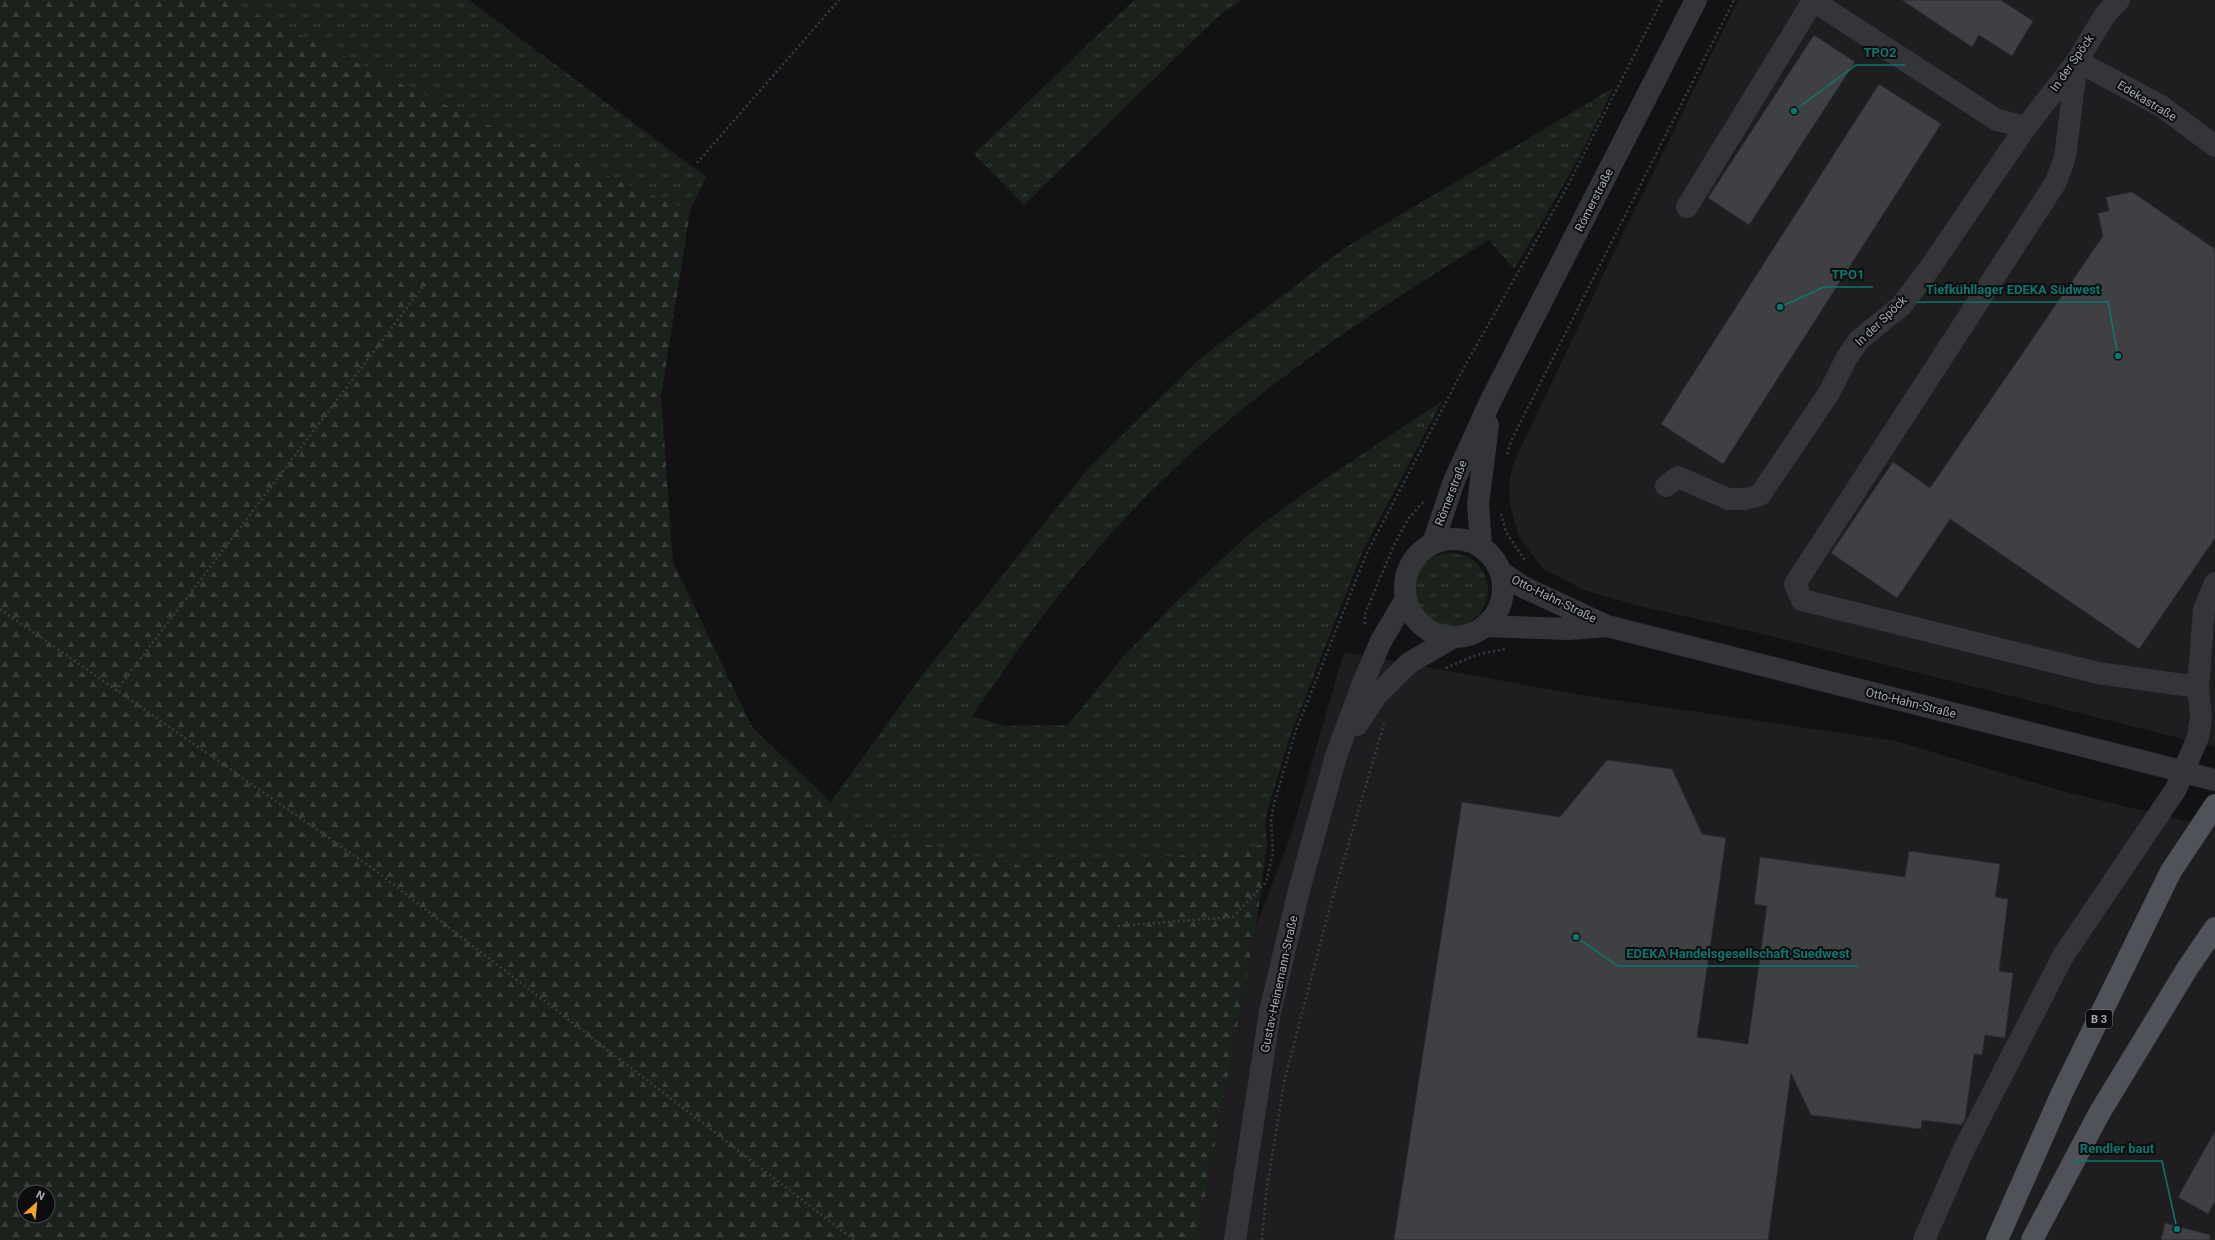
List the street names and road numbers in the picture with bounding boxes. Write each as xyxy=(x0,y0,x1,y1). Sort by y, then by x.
street label: In der Spöck xyxy=(2047,31,2097,94)
street label: Edekastraße xyxy=(2115,78,2179,124)
street label: Römerstraße xyxy=(1572,166,1616,234)
street label: In der Spöck xyxy=(1852,292,1910,349)
street label: Römerstraße xyxy=(1432,458,1470,528)
street label: Otto-Hahn-Straße xyxy=(1509,572,1599,626)
street label: Otto-Hahn-Straße xyxy=(1864,685,1958,721)
street label: Gustav-Heinemann-Straße xyxy=(1258,914,1300,1054)
road number: B 3 xyxy=(2086,1010,2112,1028)

